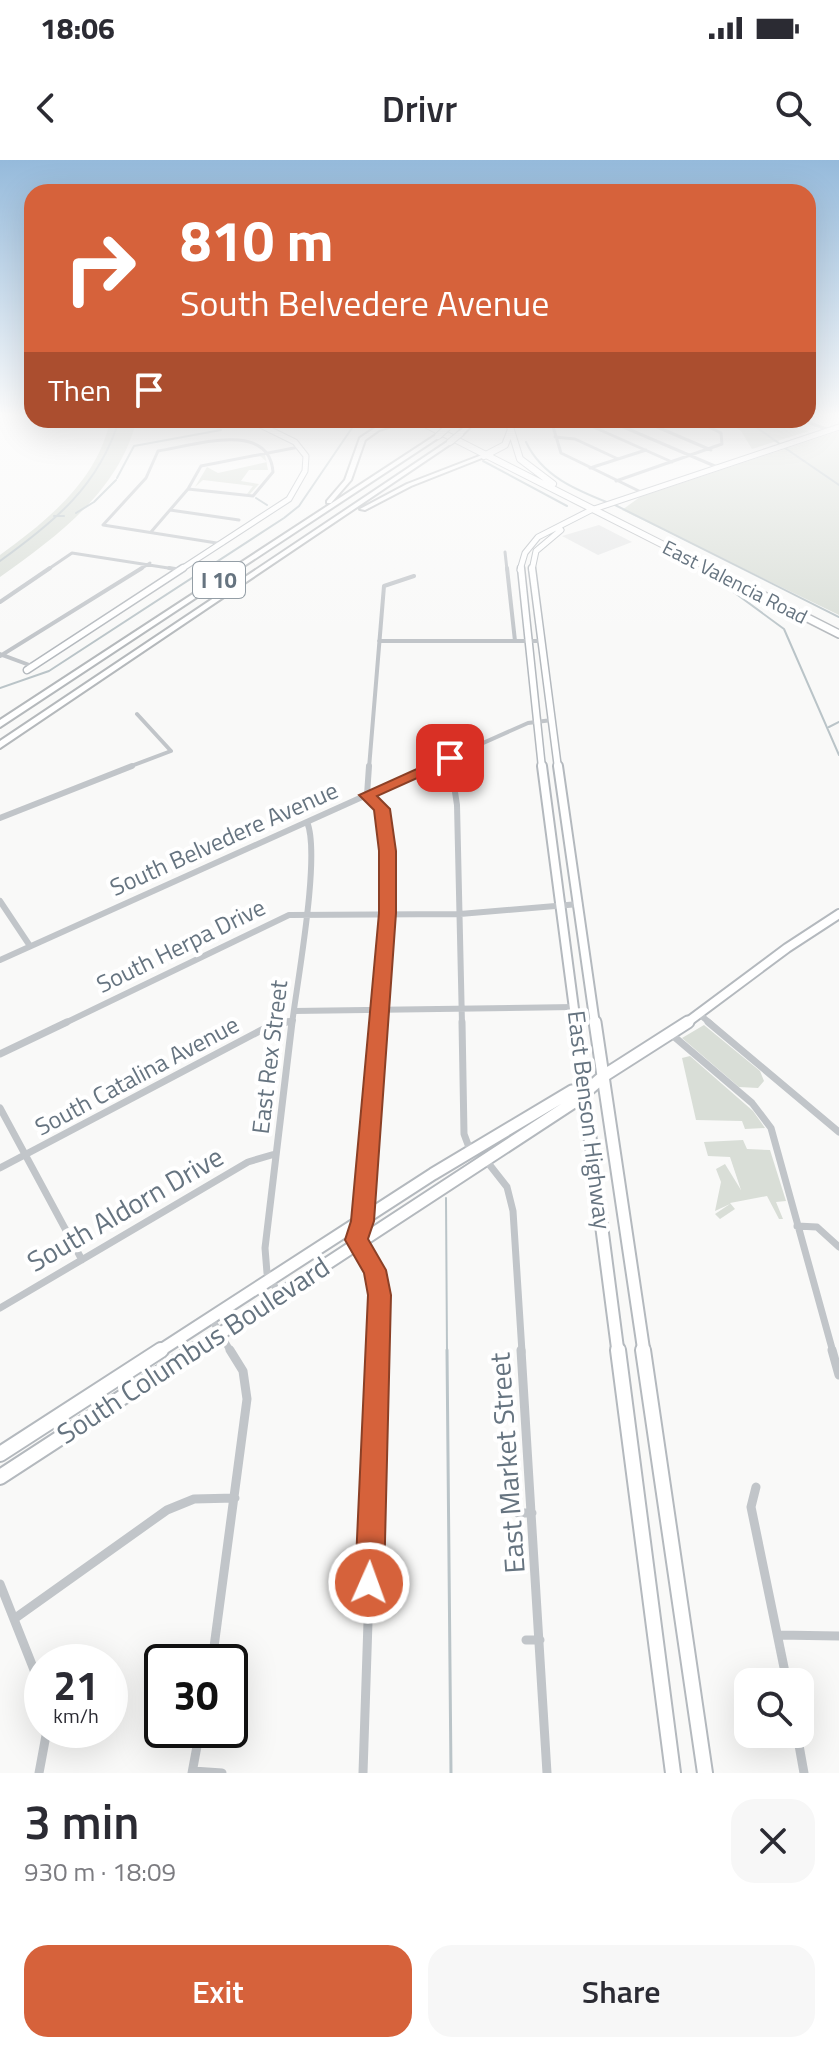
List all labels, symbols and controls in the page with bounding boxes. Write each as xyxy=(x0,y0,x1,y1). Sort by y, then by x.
text: 18:06 xyxy=(40,5,115,51)
text: Drivr xyxy=(382,81,457,136)
icon: back xyxy=(24,86,68,130)
icon: search xyxy=(771,86,815,130)
text: 810 m xyxy=(180,198,333,283)
icon: right xyxy=(48,216,152,320)
text: South Belvedere Avenue xyxy=(180,275,549,330)
text: Then xyxy=(48,367,111,413)
icon: arrive xyxy=(127,368,171,412)
street label: East Valencia Road xyxy=(657,532,813,632)
road number: I 10 xyxy=(193,562,245,598)
pin xyxy=(416,724,484,792)
icon: arrive xyxy=(428,736,472,780)
street label: South Belvedere Avenue xyxy=(104,772,343,905)
street label: South Herpa Drive xyxy=(90,889,271,1002)
street label: East Rex Street xyxy=(242,977,296,1136)
street label: South Catalina Avenue xyxy=(28,1006,245,1144)
street label: East Benson Highway xyxy=(559,1008,621,1232)
street label: South Aldorn Drive xyxy=(18,1135,231,1282)
street label: South Columbus Boulevard xyxy=(48,1245,338,1454)
street label: East Market Street xyxy=(477,1351,536,1575)
position arrow xyxy=(327,1541,411,1625)
speed limit sign: 30 xyxy=(144,1644,248,1748)
text: 21 xyxy=(54,1655,98,1716)
map controls xyxy=(734,1668,814,1748)
button: search xyxy=(734,1668,814,1748)
text: km/h xyxy=(53,1700,99,1731)
text: 3 min xyxy=(24,1785,139,1858)
button: close xyxy=(731,1799,815,1883)
text: 930 m · 18:09 xyxy=(24,1852,176,1891)
button: Exit xyxy=(24,1945,412,2037)
button: Share xyxy=(428,1945,815,2037)

